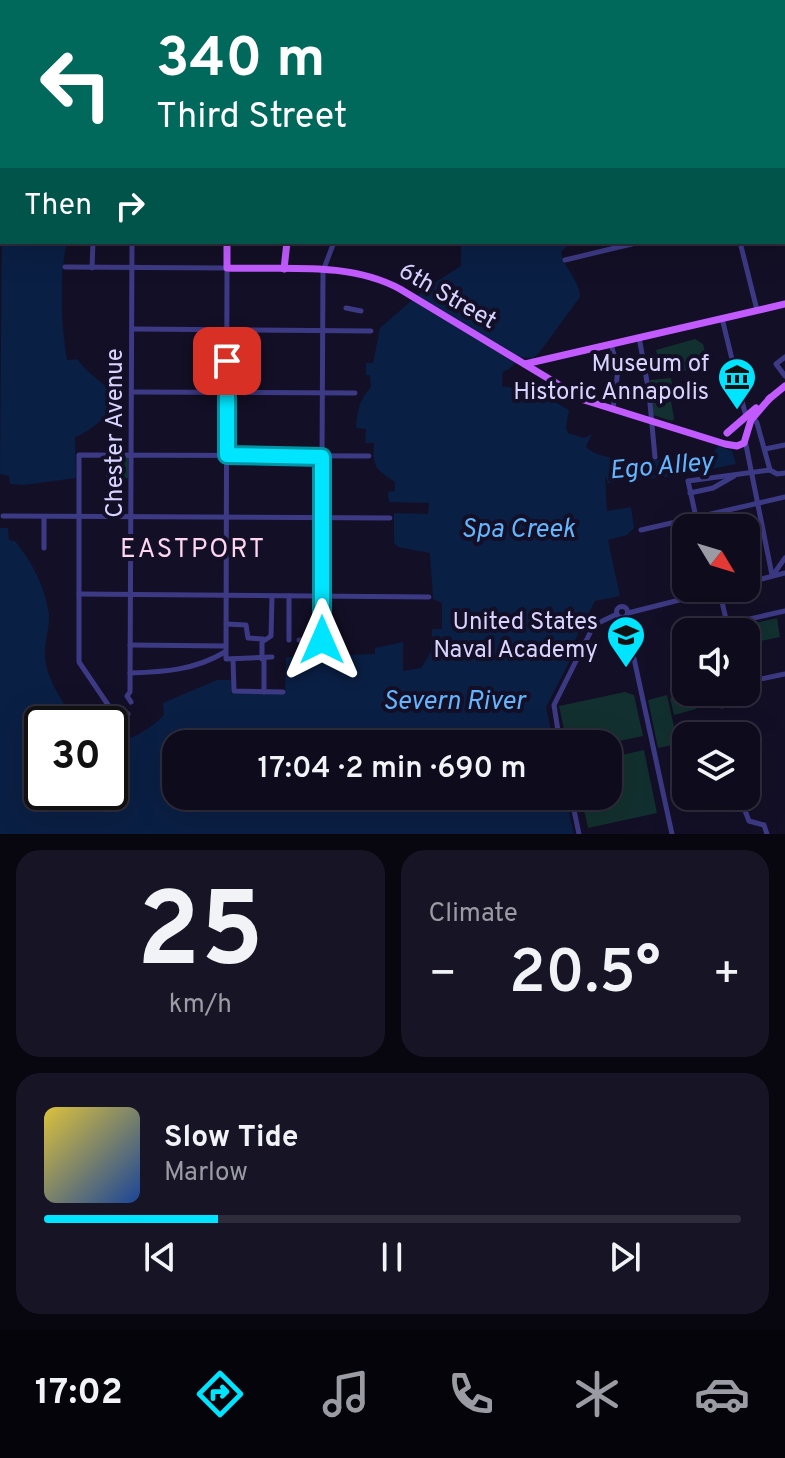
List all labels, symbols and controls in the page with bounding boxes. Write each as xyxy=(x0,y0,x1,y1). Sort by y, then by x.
text: 340 m xyxy=(156,26,325,96)
icon: left xyxy=(24,32,128,136)
text: Third Street xyxy=(156,95,347,141)
icon: right xyxy=(108,184,152,228)
text: Then xyxy=(24,188,92,225)
street label: 6th Street xyxy=(393,257,501,337)
pin xyxy=(193,327,261,395)
icon: arrive xyxy=(205,339,249,383)
street label: Chester Avenue xyxy=(101,348,131,518)
place label: Museum of Historic Annapolis xyxy=(513,350,709,408)
museum icon: Museum of Historic Annapolis xyxy=(716,356,758,411)
water label: Ego Alley xyxy=(608,446,716,488)
water label: Spa Creek xyxy=(461,514,576,547)
north arrow xyxy=(672,514,760,602)
map controls xyxy=(672,514,760,810)
district label: EASTPORT xyxy=(120,534,266,567)
position arrow xyxy=(280,598,364,682)
place label: United States Naval Academy xyxy=(433,608,598,666)
school or university icon: United States Naval Academy xyxy=(605,614,647,669)
button: sound xyxy=(672,618,760,706)
water label: Severn River xyxy=(383,686,527,719)
speed limit sign: 30 xyxy=(24,706,128,810)
button: layers xyxy=(672,722,760,810)
text: 17:04 · 2 min · 690 m xyxy=(258,751,526,788)
text: 25 xyxy=(137,871,264,1003)
text: Climate xyxy=(429,898,518,931)
text: 20.5° xyxy=(509,938,661,1014)
text: − xyxy=(429,948,457,1004)
text: + xyxy=(713,948,741,1004)
text: km/h xyxy=(169,989,232,1022)
text: Slow Tide xyxy=(164,1120,298,1157)
text: Marlow xyxy=(164,1157,248,1190)
icon: previous xyxy=(138,1235,182,1279)
icon: pause xyxy=(370,1235,414,1279)
icon: next xyxy=(603,1235,647,1279)
icon: directions xyxy=(192,1366,248,1422)
icon: music xyxy=(318,1366,374,1422)
icon: phone xyxy=(443,1366,499,1422)
icon: climate xyxy=(569,1366,625,1422)
icon: car xyxy=(694,1366,750,1422)
text: 17:02 xyxy=(35,1371,123,1417)

